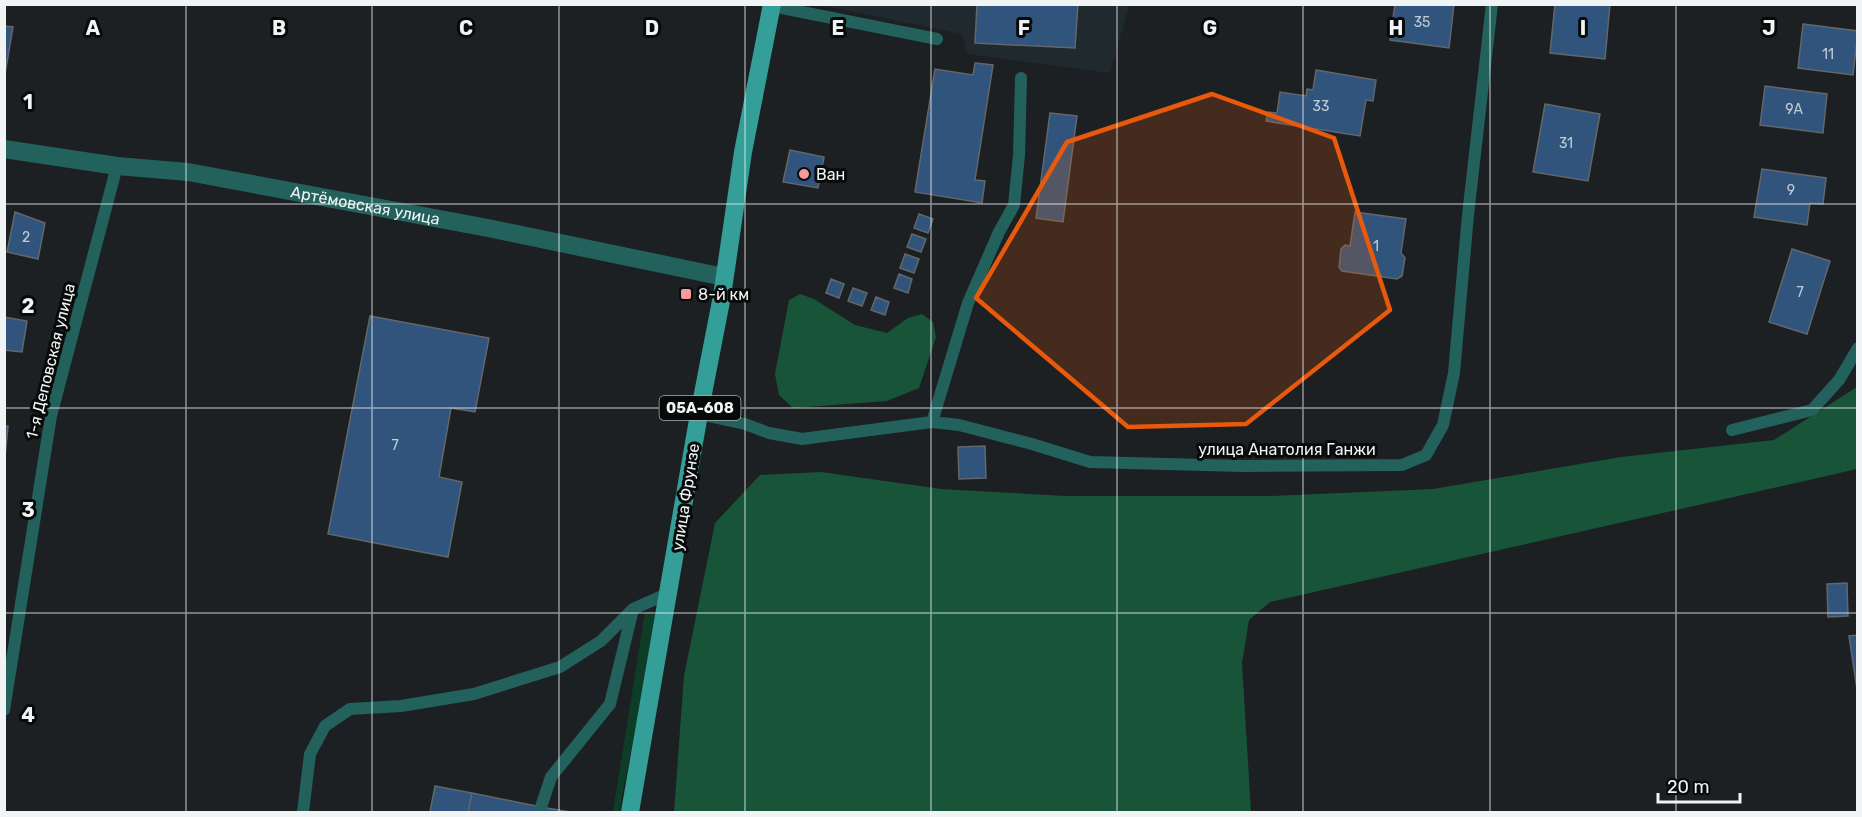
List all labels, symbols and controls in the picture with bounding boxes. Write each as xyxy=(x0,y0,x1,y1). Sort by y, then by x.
house number: 35 xyxy=(1414,14,1430,31)
text: A xyxy=(86,16,101,40)
text: B xyxy=(272,16,286,40)
text: C xyxy=(459,16,473,40)
text: D xyxy=(645,16,659,40)
text: E xyxy=(832,16,844,40)
text: F xyxy=(1018,16,1030,40)
text: G xyxy=(1203,16,1217,40)
text: H xyxy=(1389,16,1403,40)
text: I xyxy=(1580,16,1586,40)
text: J xyxy=(1762,16,1776,40)
house number: 11 xyxy=(1822,46,1834,63)
text: 1 xyxy=(23,90,33,114)
house number: 33 xyxy=(1313,98,1329,115)
house number: 9А xyxy=(1785,101,1803,118)
house number: 31 xyxy=(1559,135,1573,152)
place label: Ван xyxy=(816,165,845,184)
marker: Ван xyxy=(797,167,811,181)
street label: Артёмовская улица xyxy=(289,182,442,229)
house number: 9 xyxy=(1787,182,1795,199)
house number: 2 xyxy=(22,229,30,246)
house number: 1 xyxy=(1373,238,1379,255)
street label: 1-я Деповская улица xyxy=(22,281,79,441)
house number: 7 xyxy=(1796,284,1804,301)
place label: 8-й км xyxy=(698,285,749,304)
marker: 8-й км xyxy=(679,287,693,301)
text: 2 xyxy=(22,294,35,318)
road number: 05А-608 xyxy=(660,396,740,420)
house number: 7 xyxy=(391,437,399,454)
street label: улица Анатолия Ганжи xyxy=(1198,440,1376,459)
street label: улица Фрунзе xyxy=(668,442,703,552)
text: 3 xyxy=(21,498,35,522)
text: 4 xyxy=(21,703,35,727)
scale bar xyxy=(1658,766,1740,804)
text: 20 m xyxy=(1667,776,1709,798)

